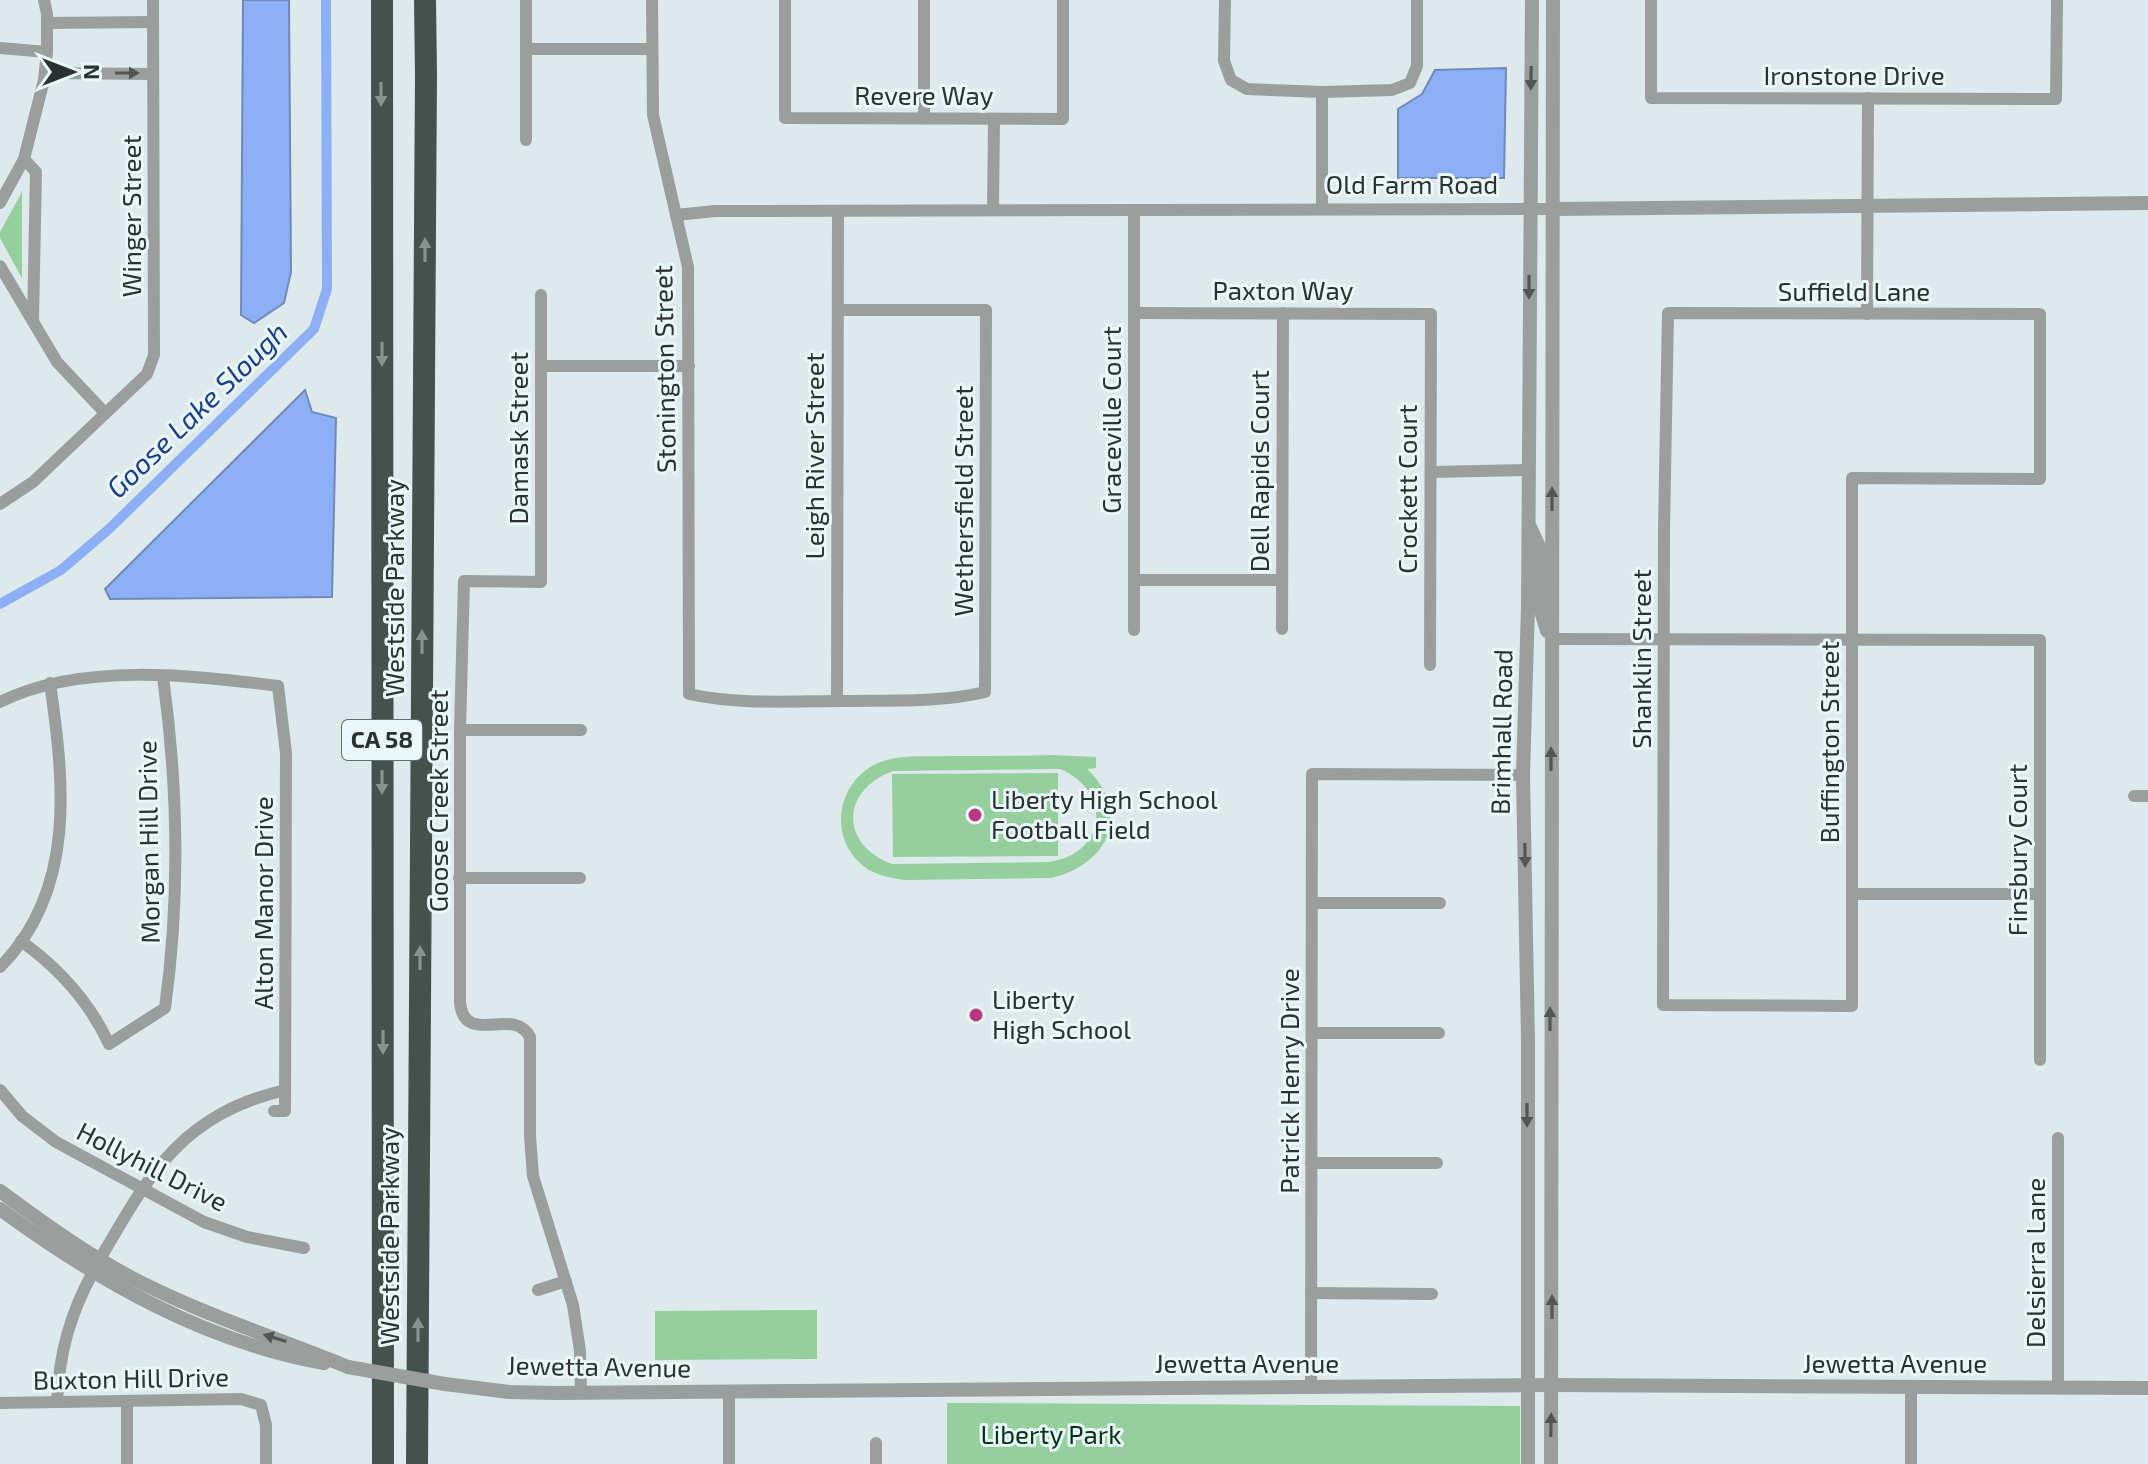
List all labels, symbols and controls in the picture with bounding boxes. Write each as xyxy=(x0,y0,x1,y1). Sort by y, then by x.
north arrow xyxy=(32,32,112,112)
street label: Ironstone Drive xyxy=(1763,59,1945,90)
text: N xyxy=(80,64,106,80)
one-way arrow xyxy=(1525,66,1537,91)
one-way arrow xyxy=(115,67,140,79)
street label: Revere Way xyxy=(854,79,994,110)
one-way arrow xyxy=(375,82,387,107)
street label: Winger Street xyxy=(115,135,146,297)
street label: Old Farm Road xyxy=(1326,168,1498,199)
one-way arrow xyxy=(419,237,431,262)
street label: Stonington Street xyxy=(646,265,681,473)
street label: Paxton Way xyxy=(1213,274,1354,305)
one-way arrow xyxy=(1523,275,1535,300)
street label: Suffield Lane xyxy=(1778,275,1930,306)
water label: Goose Lake Slough xyxy=(99,314,294,504)
street label: Graceville Court xyxy=(1095,326,1126,514)
one-way arrow xyxy=(376,342,388,367)
street label: Damask Street xyxy=(502,351,533,524)
street label: Leigh River Street xyxy=(798,352,829,560)
street label: Dell Rapids Court xyxy=(1243,370,1274,572)
street label: Wethersfield Street xyxy=(947,385,978,617)
street label: Crockett Court xyxy=(1391,404,1422,574)
street label: Westside Parkway xyxy=(378,479,409,697)
one-way arrow xyxy=(1546,486,1558,511)
street label: Shanklin Street xyxy=(1625,569,1656,749)
one-way arrow xyxy=(416,629,429,654)
street label: Buffington Street xyxy=(1813,641,1844,843)
street label: Brimhall Road xyxy=(1484,649,1517,815)
street label: Goose Creek Street xyxy=(422,690,453,912)
road number: CA 58 xyxy=(342,720,422,760)
street label: Morgan Hill Drive xyxy=(130,740,165,944)
one-way arrow xyxy=(1545,746,1557,771)
street label: Finsbury Court xyxy=(2001,764,2032,936)
one-way arrow xyxy=(376,770,388,795)
place label: Liberty High School Football Field xyxy=(991,783,1218,844)
street label: Alton Manor Drive xyxy=(247,796,278,1010)
marker: Liberty High School Football Field xyxy=(966,806,984,824)
one-way arrow xyxy=(1519,843,1531,868)
one-way arrow xyxy=(414,945,426,970)
street label: Patrick Henry Drive xyxy=(1273,968,1304,1194)
place label: Liberty High School xyxy=(992,983,1131,1044)
marker: Liberty High School xyxy=(967,1006,985,1024)
one-way arrow xyxy=(1544,1006,1556,1031)
one-way arrow xyxy=(377,1030,389,1055)
one-way arrow xyxy=(1521,1103,1534,1128)
street label: Hollyhill Drive xyxy=(72,1114,233,1217)
street label: Westside Parkway xyxy=(373,1127,404,1345)
street label: Delsierra Lane xyxy=(2019,1178,2050,1348)
one-way arrow xyxy=(1546,1294,1558,1319)
one-way arrow xyxy=(412,1317,424,1342)
one-way arrow xyxy=(263,1331,287,1344)
street label: Jewetta Avenue xyxy=(1155,1347,1339,1378)
street label: Jewetta Avenue xyxy=(1803,1347,1987,1378)
street label: Jewetta Avenue xyxy=(507,1348,692,1383)
street label: Buxton Hill Drive xyxy=(33,1360,229,1395)
one-way arrow xyxy=(1545,1412,1558,1437)
park label: Liberty Park xyxy=(980,1418,1122,1449)

